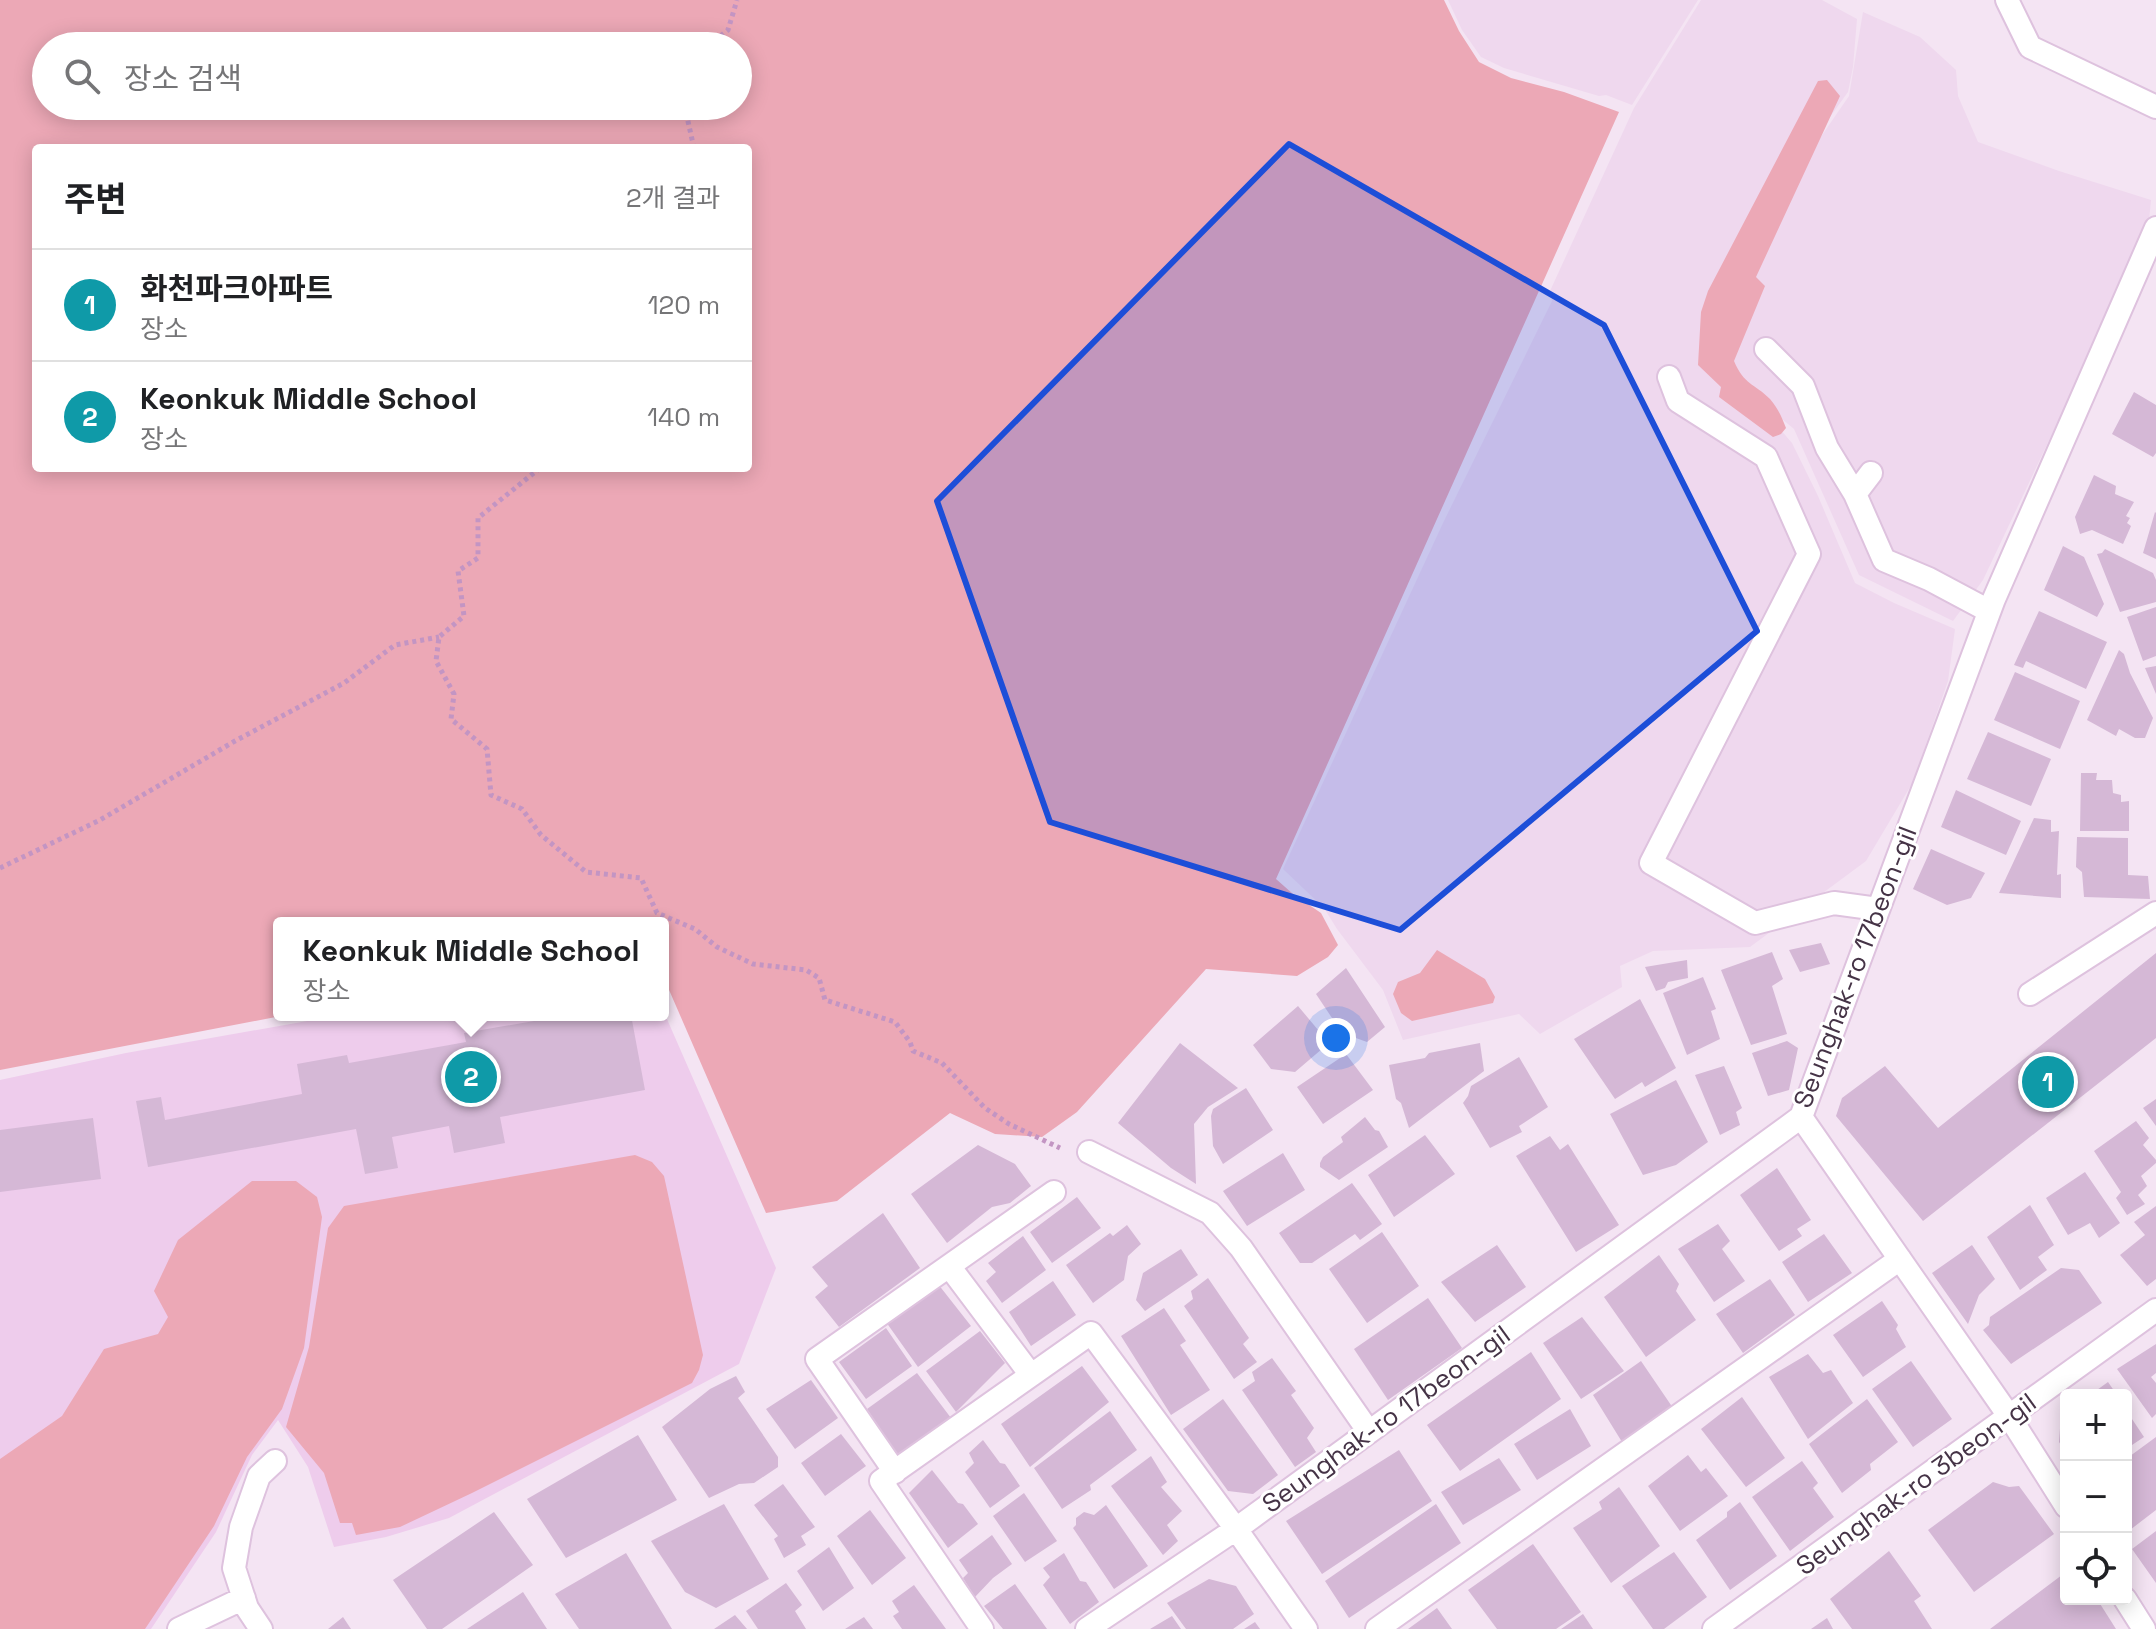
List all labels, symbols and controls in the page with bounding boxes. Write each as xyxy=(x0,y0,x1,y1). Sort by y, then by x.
search box xyxy=(32,32,752,120)
icon: search xyxy=(60,54,104,98)
text: 장소 검색 xyxy=(124,59,242,98)
text: 주변 xyxy=(64,178,127,221)
text: 2개 결과 xyxy=(626,181,720,215)
text: 화천파크아파트 xyxy=(140,269,333,308)
text: 1 xyxy=(84,288,96,322)
text: 120 m xyxy=(648,288,720,322)
text: 장소 xyxy=(140,312,188,346)
text: Keonkuk Middle School xyxy=(140,379,477,418)
text: 2 xyxy=(82,400,98,434)
text: 140 m xyxy=(647,400,720,434)
text: 장소 xyxy=(140,422,188,456)
street label: Seunghak-ro 17beon-gil xyxy=(1786,821,1924,1113)
popup xyxy=(273,917,669,1021)
text: Keonkuk Middle School xyxy=(302,931,640,970)
text: 장소 xyxy=(302,974,350,1008)
your location xyxy=(1316,1018,1356,1058)
pin: 2 xyxy=(445,1047,497,1107)
pin: 1 xyxy=(2022,1052,2074,1112)
street label: Seunghak-ro 17beon-gil xyxy=(1255,1317,1517,1521)
street label: Seunghak-ro 3beon-gil xyxy=(1789,1385,2043,1583)
map controls xyxy=(2060,1389,2132,1605)
button: + xyxy=(2060,1389,2132,1461)
button: − xyxy=(2060,1461,2132,1533)
button: locate xyxy=(2060,1533,2132,1605)

